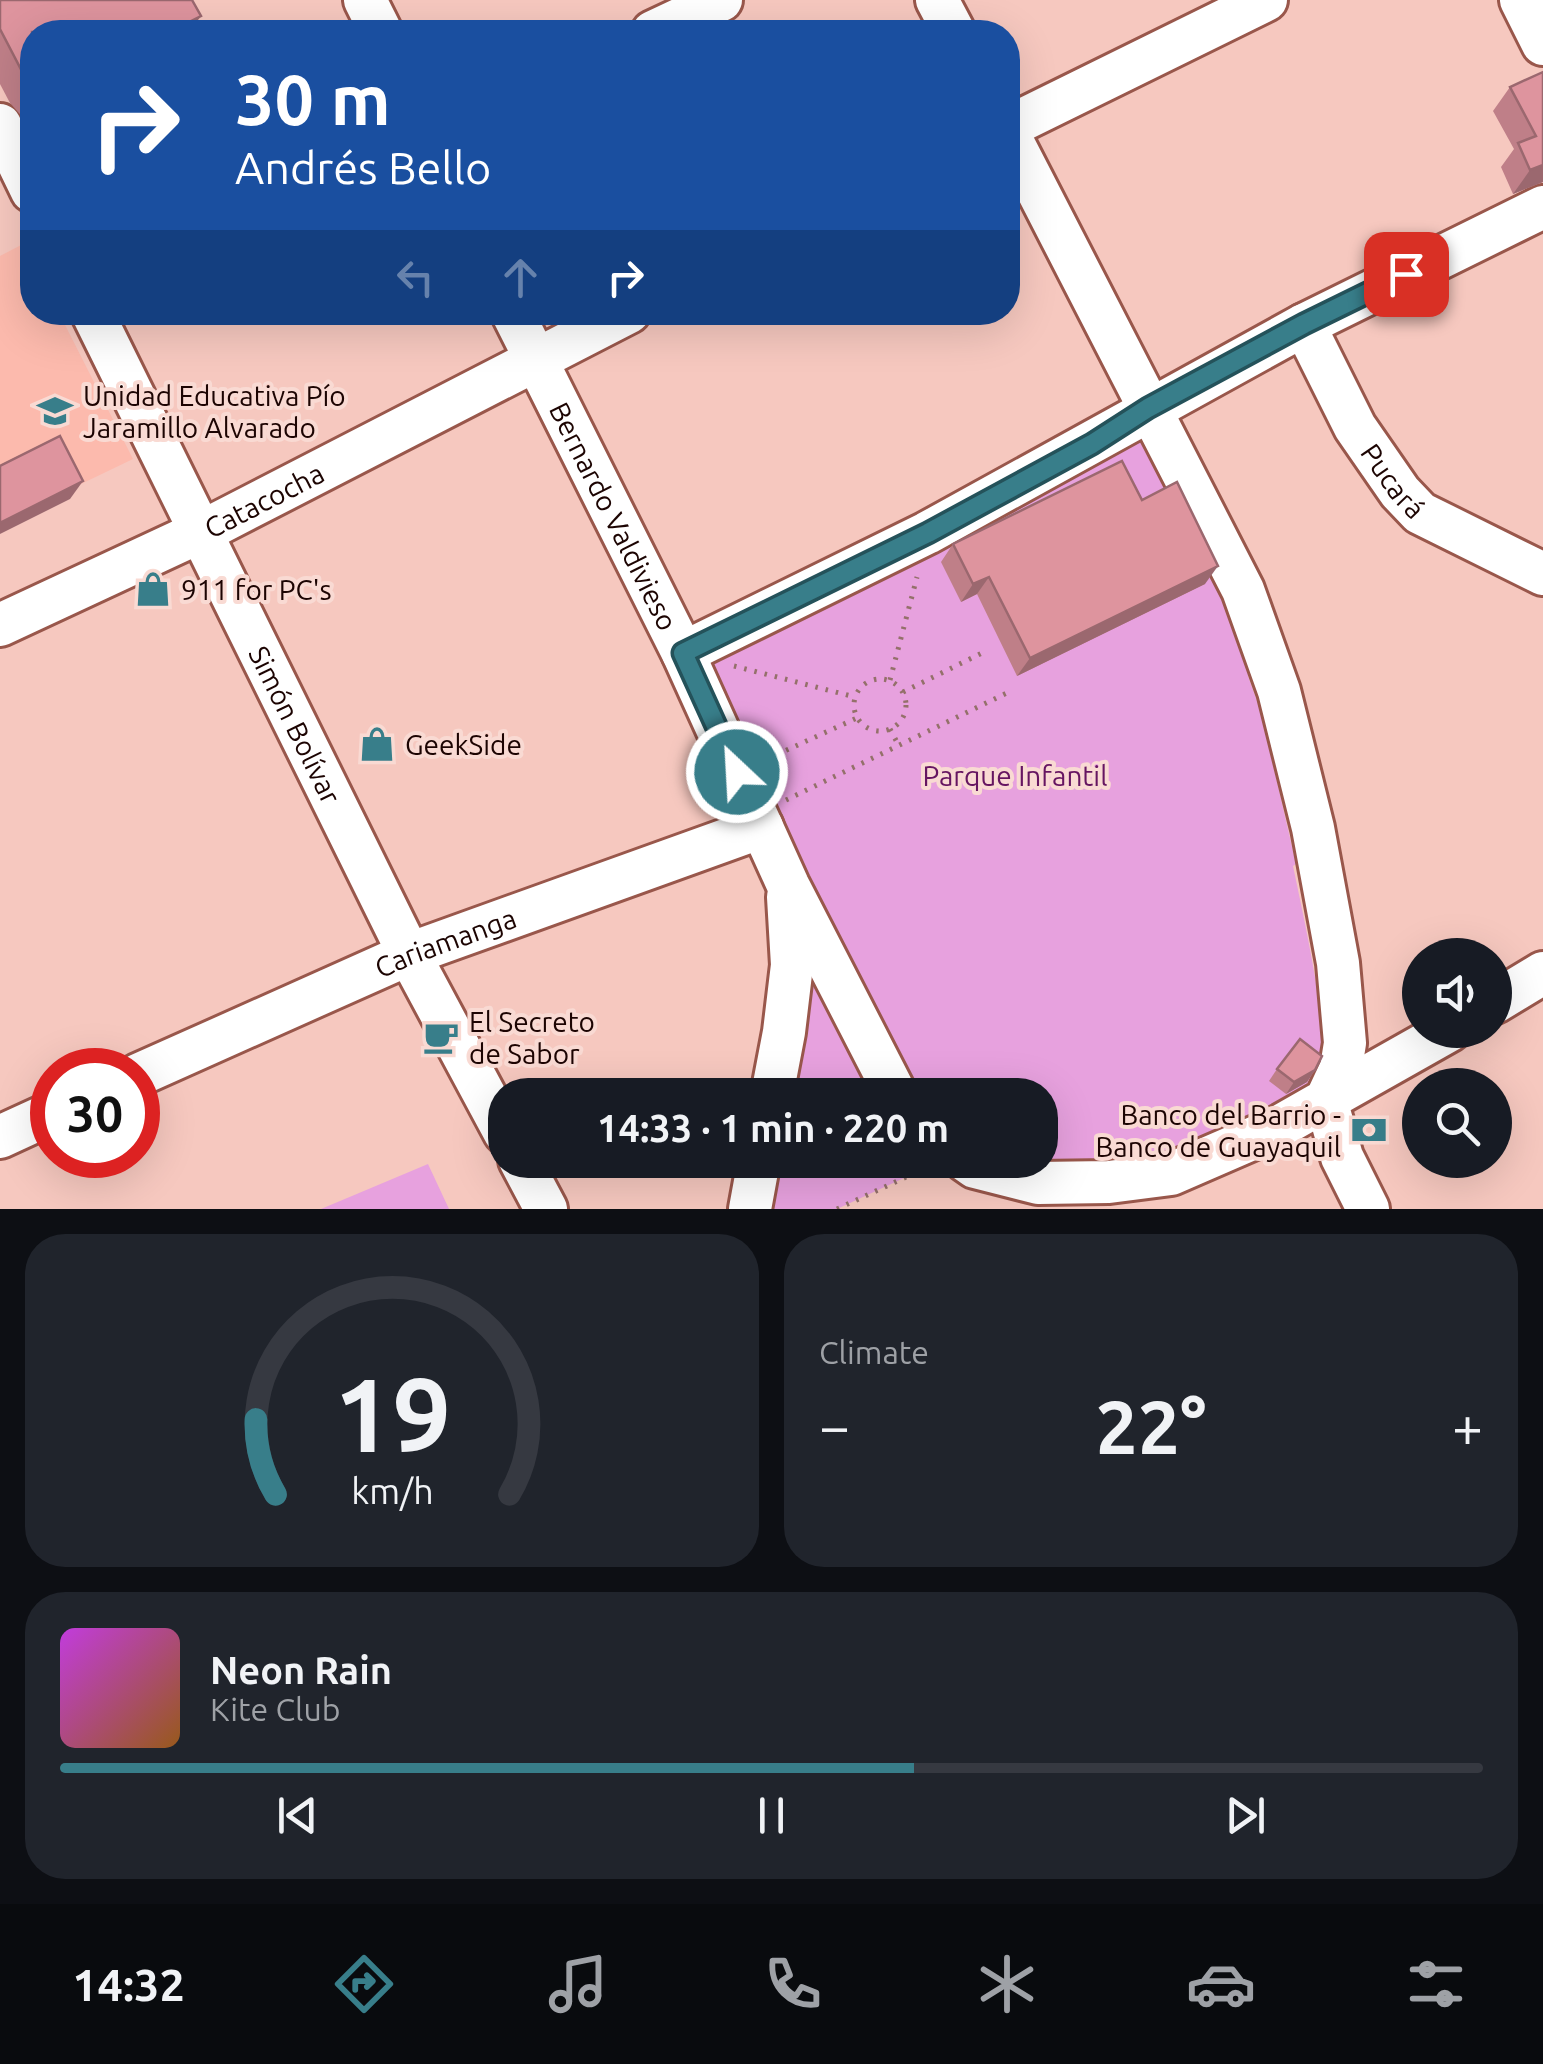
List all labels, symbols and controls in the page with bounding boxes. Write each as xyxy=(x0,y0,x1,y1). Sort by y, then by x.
icon: right xyxy=(70,60,200,190)
text: 30 m xyxy=(235,60,391,138)
text: Andrés Bello xyxy=(235,142,491,193)
pin xyxy=(1364,232,1449,317)
icon: arrive xyxy=(1379,247,1434,302)
icon: left xyxy=(388,250,443,305)
icon: ahead xyxy=(493,250,548,305)
icon: right xyxy=(598,250,653,305)
place label: Unidad Educativa Pío Jaramillo Alvarado xyxy=(83,380,346,443)
school or university icon: Unidad Educativa Pío Jaramillo Alvarado xyxy=(36,392,74,430)
street label: Bernardo Valdivieso xyxy=(544,397,684,635)
street label: Pucará xyxy=(1356,437,1432,524)
street label: Catacocha xyxy=(199,456,329,543)
shop icon: 911 for PC's xyxy=(134,570,172,608)
place label: 911 for PC's xyxy=(181,574,332,605)
street label: Simón Bolívar xyxy=(244,641,348,809)
position arrow xyxy=(685,720,789,824)
shop icon: GeekSide xyxy=(358,725,396,763)
place label: GeekSide xyxy=(405,729,522,760)
park label: Parque Infantil xyxy=(922,760,1108,791)
street label: Cariamanga xyxy=(370,901,520,983)
map controls xyxy=(1402,938,1512,1178)
button: sound xyxy=(1402,938,1512,1048)
place label: El Secreto de Sabor xyxy=(469,1006,595,1069)
cafe icon: El Secreto de Sabor xyxy=(422,1018,460,1056)
speed limit sign: 30 xyxy=(30,1048,160,1178)
button: search xyxy=(1402,1068,1512,1178)
place label: Banco del Barrio - Banco de Guayaquil xyxy=(1096,1099,1341,1162)
text: 14:33 · 1 min · 220 m xyxy=(597,1107,949,1149)
bank icon: Banco del Barrio - Banco de Guayaquil xyxy=(1350,1111,1388,1149)
text: Climate xyxy=(819,1334,929,1370)
text: 19 xyxy=(333,1355,451,1472)
text: 22° xyxy=(1095,1384,1207,1468)
text: − xyxy=(819,1395,850,1456)
text: + xyxy=(1452,1395,1483,1456)
text: km/h xyxy=(351,1471,433,1511)
text: Neon Rain xyxy=(210,1649,392,1691)
text: Kite Club xyxy=(210,1691,340,1727)
icon: previous xyxy=(270,1788,325,1843)
icon: pause xyxy=(744,1788,799,1843)
icon: next xyxy=(1218,1788,1273,1843)
icon: directions xyxy=(329,1949,399,2019)
icon: music xyxy=(543,1949,613,2019)
icon: phone xyxy=(758,1949,828,2019)
icon: climate xyxy=(972,1949,1042,2019)
icon: car xyxy=(1186,1949,1256,2019)
icon: filters xyxy=(1401,1949,1471,2019)
text: 14:32 xyxy=(72,1959,185,2010)

